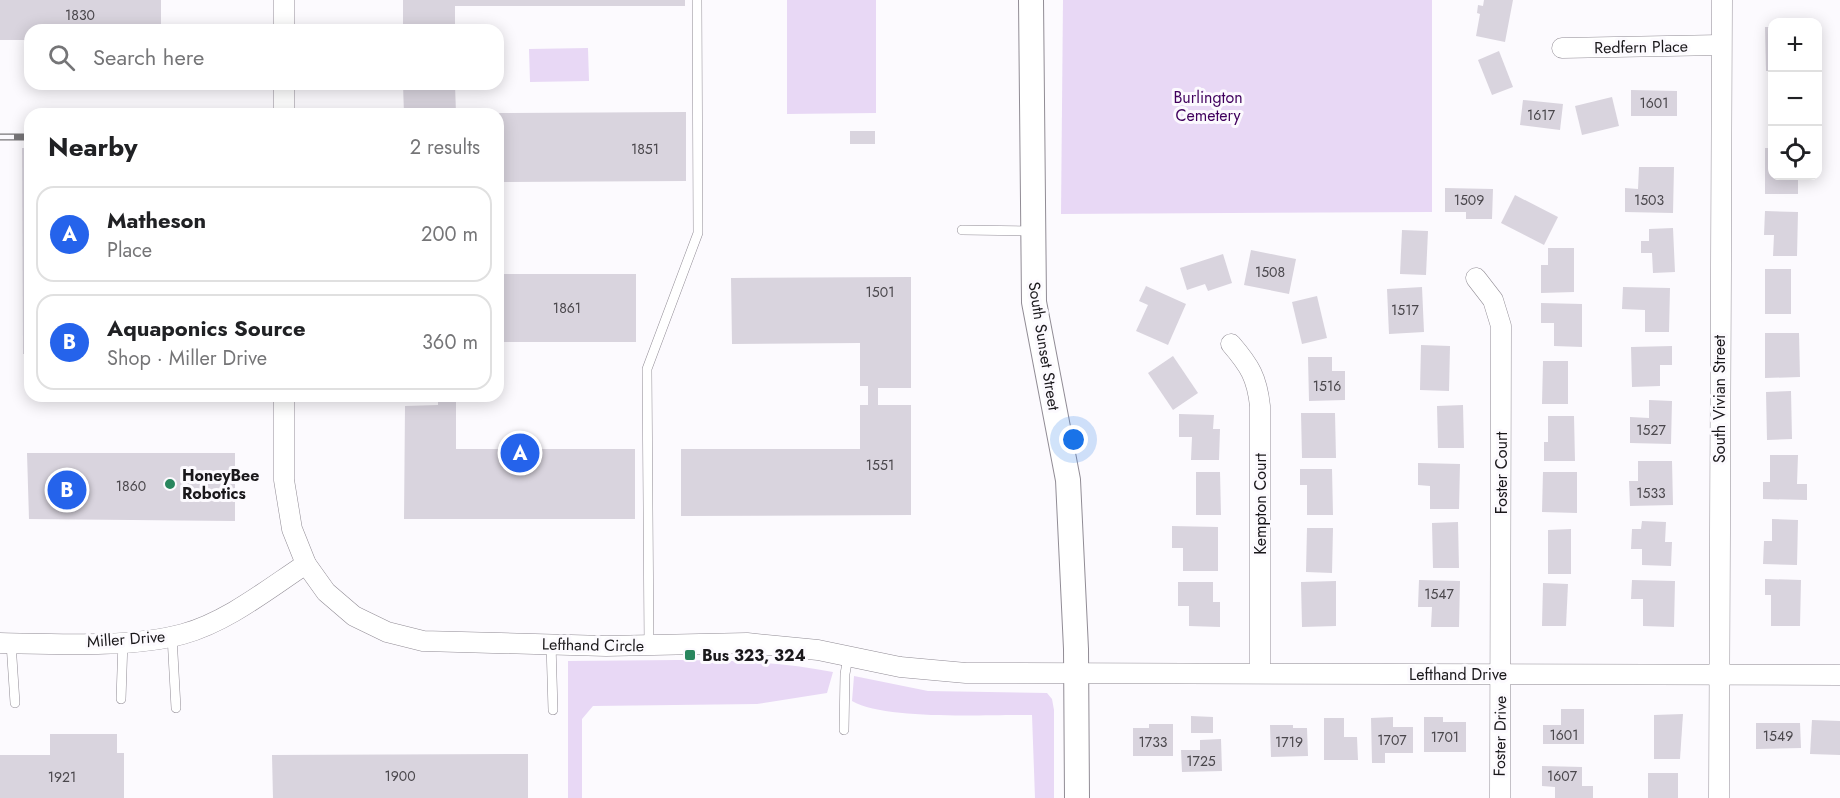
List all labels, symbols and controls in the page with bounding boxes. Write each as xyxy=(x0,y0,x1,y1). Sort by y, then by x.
house number: 1830 xyxy=(65,5,95,25)
map controls xyxy=(1768,18,1822,180)
button: + xyxy=(1768,18,1822,72)
search box xyxy=(24,24,504,90)
street label: Redfern Place xyxy=(1594,35,1688,59)
icon: search xyxy=(45,41,78,74)
text: Search here xyxy=(93,41,204,73)
button: − xyxy=(1768,72,1822,126)
park label: Burlington Cemetery xyxy=(1173,86,1243,127)
house number: 1601 xyxy=(1639,93,1669,113)
house number: 1617 xyxy=(1527,105,1556,125)
button: locate xyxy=(1768,126,1822,180)
text: Nearby xyxy=(48,128,137,166)
text: 2 results xyxy=(410,133,480,162)
house number: 1851 xyxy=(631,139,659,159)
house number: 1509 xyxy=(1454,190,1484,210)
house number: 1503 xyxy=(1634,190,1664,210)
text: Matheson xyxy=(107,204,206,236)
text: A xyxy=(62,220,77,249)
text: 200 m xyxy=(421,220,478,249)
text: Place xyxy=(107,236,152,265)
house number: 1508 xyxy=(1255,262,1285,282)
street label: South Sunset Street xyxy=(1022,280,1066,412)
house number: 1501 xyxy=(866,282,894,302)
house number: 1861 xyxy=(553,298,581,318)
house number: 1517 xyxy=(1391,300,1420,320)
text: Aquaponics Source xyxy=(107,312,306,344)
text: B xyxy=(63,328,76,357)
text: 360 m xyxy=(422,328,478,357)
street label: South Vivian Street xyxy=(1708,335,1731,463)
text: Shop · Miller Drive xyxy=(107,344,267,373)
house number: 1516 xyxy=(1313,376,1341,396)
house number: 1527 xyxy=(1636,420,1666,440)
your location xyxy=(1059,425,1088,454)
pin: A xyxy=(500,430,540,476)
street label: Foster Court xyxy=(1490,432,1513,514)
street label: Kempton Court xyxy=(1249,453,1272,555)
house number: 1551 xyxy=(866,455,894,475)
place label: HoneyBee Robotics xyxy=(182,464,259,505)
pin: B xyxy=(48,468,86,512)
house number: 1860 xyxy=(116,476,146,496)
marker: HoneyBee Robotics xyxy=(163,477,177,491)
house number: 1533 xyxy=(1636,483,1666,503)
house number: 1547 xyxy=(1424,584,1454,604)
street label: Miller Drive xyxy=(86,625,166,653)
street label: Lefthand Circle xyxy=(542,633,644,657)
place label: Bus 323, 324 xyxy=(702,644,806,667)
marker: Bus 323, 324 xyxy=(683,648,697,662)
street label: Lefthand Drive xyxy=(1409,663,1507,686)
street label: Foster Drive xyxy=(1488,695,1512,777)
house number: 1601 xyxy=(1549,725,1579,745)
house number: 1549 xyxy=(1763,726,1793,746)
house number: 1701 xyxy=(1431,727,1459,747)
house number: 1707 xyxy=(1377,730,1407,750)
house number: 1733 xyxy=(1139,732,1168,752)
house number: 1719 xyxy=(1275,732,1303,752)
house number: 1725 xyxy=(1186,751,1216,771)
house number: 1900 xyxy=(384,766,416,786)
house number: 1607 xyxy=(1547,766,1578,786)
house number: 1921 xyxy=(48,767,76,787)

